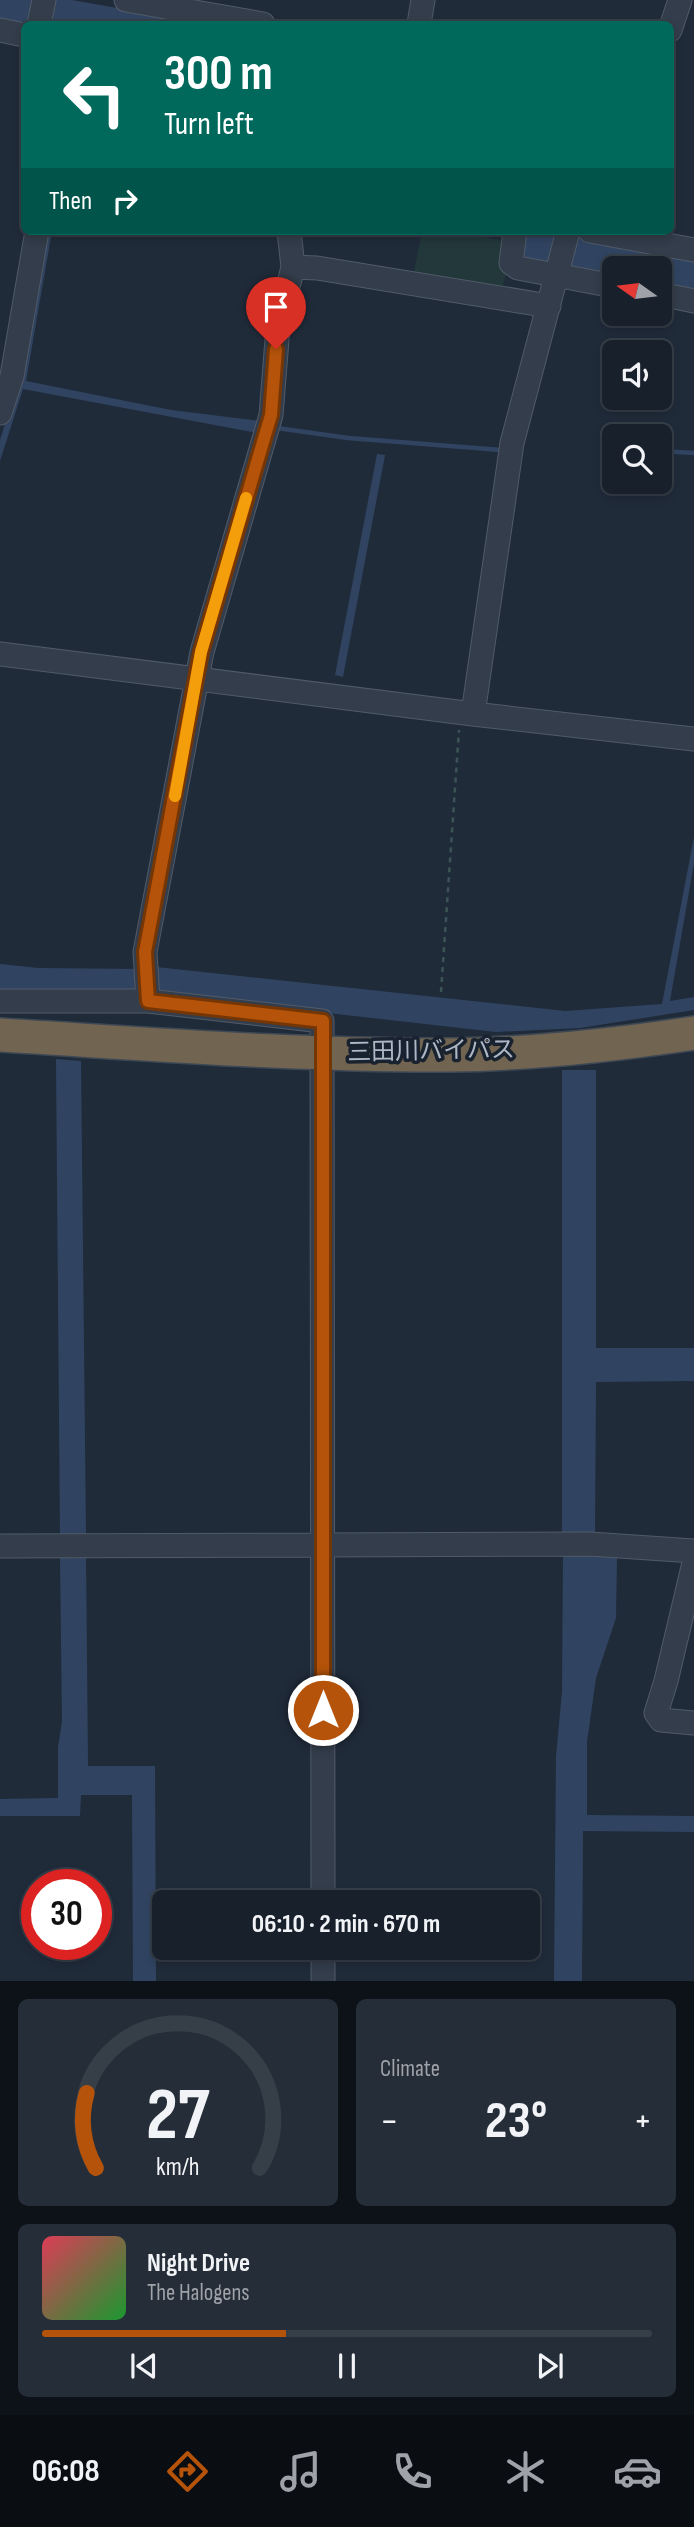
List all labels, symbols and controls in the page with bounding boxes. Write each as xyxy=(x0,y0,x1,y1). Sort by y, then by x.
text: 300 m xyxy=(164,45,273,104)
icon: left xyxy=(49,49,140,140)
text: Turn left xyxy=(164,105,254,144)
icon: right xyxy=(106,182,144,220)
text: Then xyxy=(49,186,92,217)
north arrow xyxy=(602,256,672,326)
map controls xyxy=(602,256,672,494)
pin xyxy=(246,277,306,349)
icon: arrive xyxy=(257,288,295,326)
button: sound xyxy=(602,340,672,410)
button: search xyxy=(602,424,672,494)
street label: 三田川バイパス xyxy=(347,1035,515,1067)
position arrow xyxy=(286,1673,360,1747)
speed limit sign: 30 xyxy=(21,1869,112,1960)
text: 06:10 · 2 min · 670 m xyxy=(252,1909,440,1940)
text: Climate xyxy=(380,2055,440,2083)
text: 27 xyxy=(146,2073,210,2161)
text: 23° xyxy=(485,2090,547,2153)
text: − xyxy=(380,2099,399,2144)
text: + xyxy=(633,2099,652,2144)
text: km/h xyxy=(156,2152,200,2183)
text: Night Drive xyxy=(147,2248,250,2279)
text: The Halogens xyxy=(147,2279,250,2307)
icon: previous xyxy=(125,2347,163,2385)
icon: pause xyxy=(328,2347,366,2385)
icon: next xyxy=(531,2347,569,2385)
icon: directions xyxy=(163,2447,212,2496)
icon: music xyxy=(276,2447,325,2496)
icon: phone xyxy=(388,2447,437,2496)
icon: climate xyxy=(501,2447,550,2496)
icon: car xyxy=(613,2447,662,2496)
text: 06:08 xyxy=(32,2452,100,2491)

